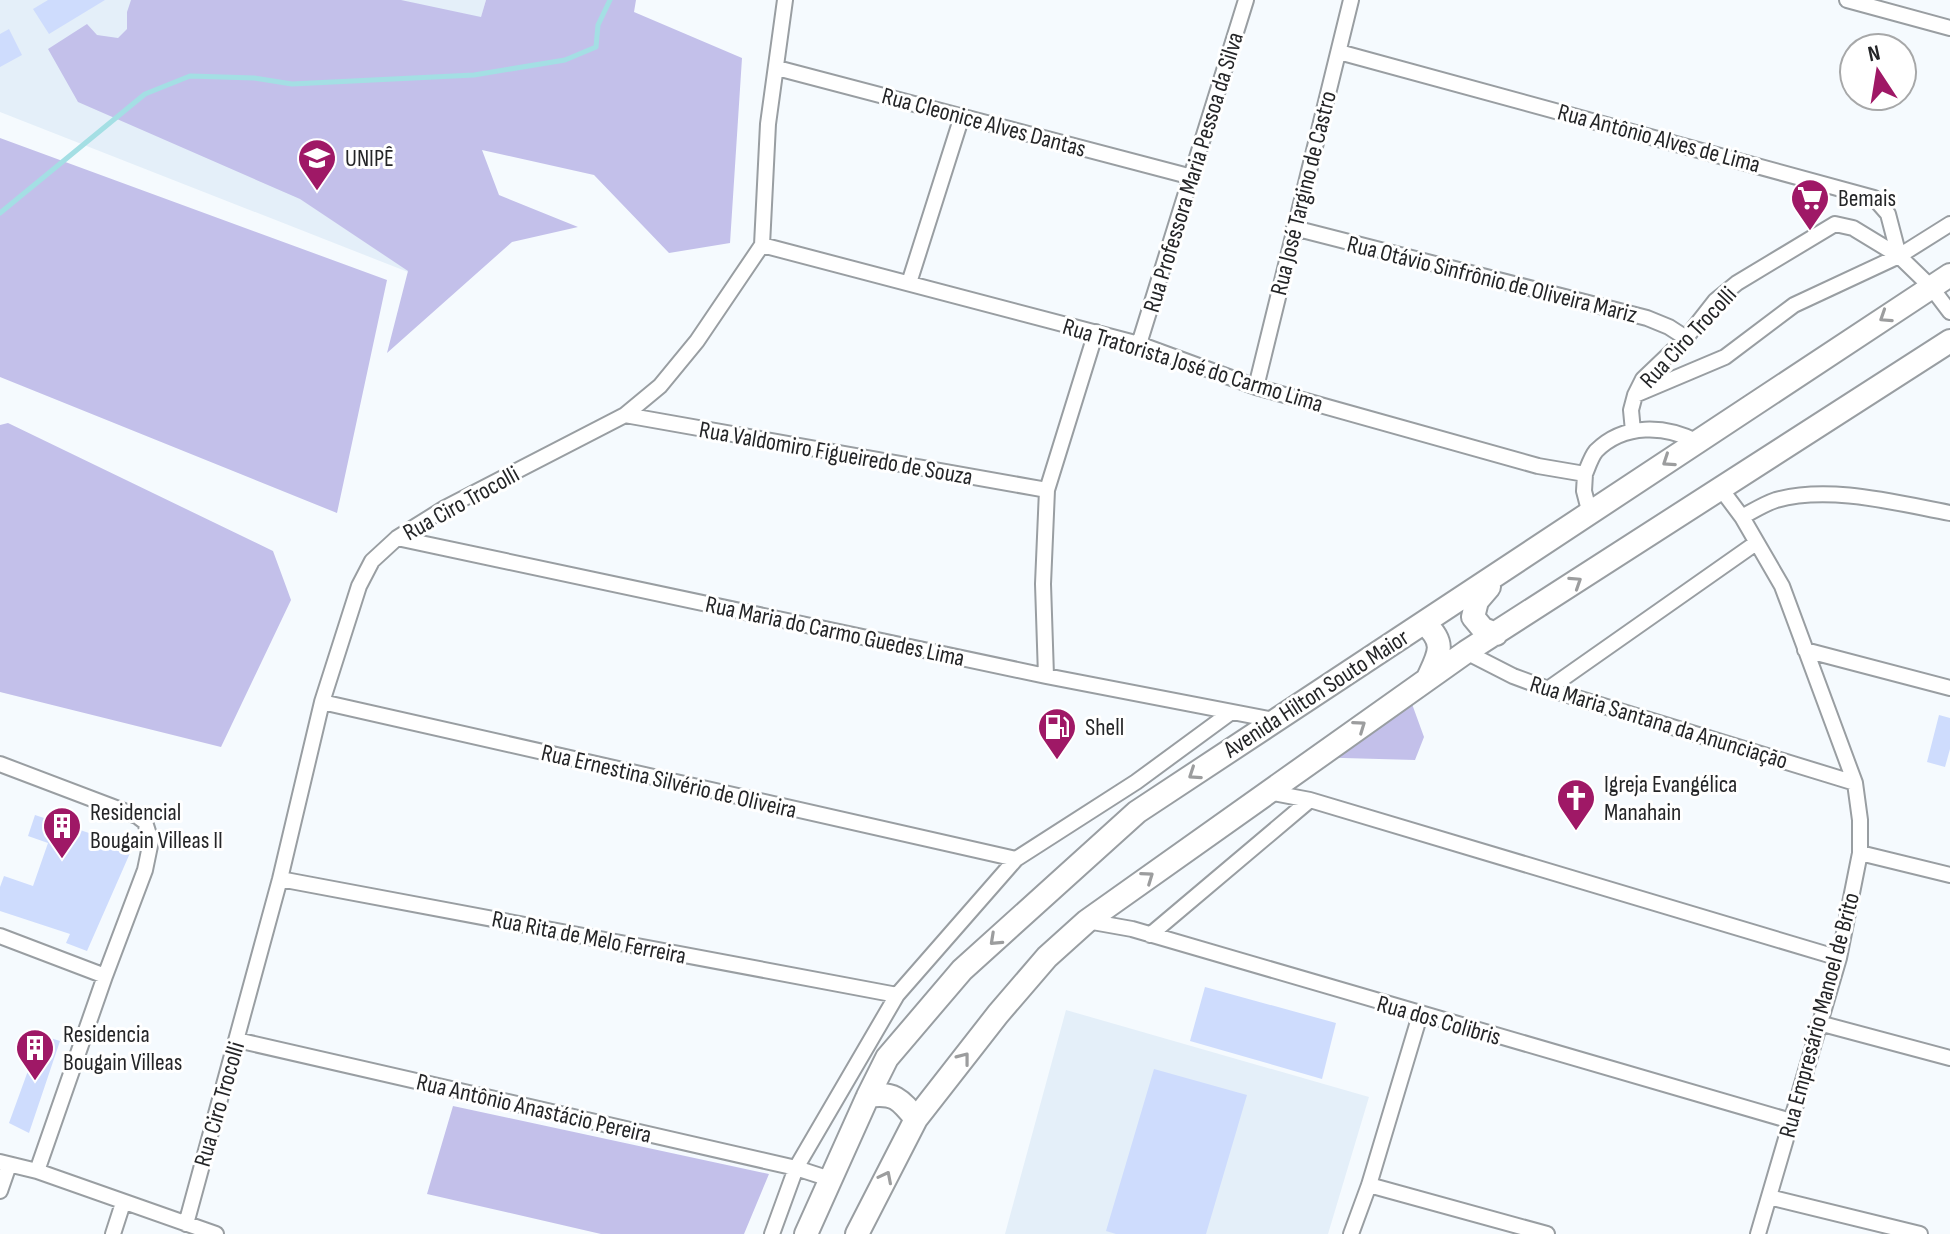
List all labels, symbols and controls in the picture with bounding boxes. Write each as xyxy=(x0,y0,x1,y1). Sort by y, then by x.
street label: Rua Professora Maria Pessoa da Silva xyxy=(1137,29,1250,316)
north arrow xyxy=(1838,32,1918,112)
text: N xyxy=(1866,39,1883,68)
street label: Rua Cleonice Alves Dantas xyxy=(879,81,1089,164)
street label: Rua José Targino de Castro xyxy=(1264,88,1343,298)
street label: Rua Antônio Alves de Lima xyxy=(1554,97,1763,179)
school or university icon: UNIPÊ xyxy=(296,137,338,192)
place label: UNIPÊ xyxy=(345,144,394,173)
supermarket icon: Bemais xyxy=(1789,177,1831,232)
place label: Bemais xyxy=(1838,184,1896,213)
street label: Rua Otávio Sinfrônio de Oliveira Mariz xyxy=(1344,229,1640,330)
street label: Rua Ciro Trocolli xyxy=(1634,281,1743,394)
one-way arrow xyxy=(1879,308,1893,323)
street label: Rua Tratorista José do Carmo Lima xyxy=(1059,312,1326,419)
street label: Rua Valdomiro Figueiredo de Souza xyxy=(697,415,975,492)
one-way arrow xyxy=(1663,452,1677,467)
street label: Rua Ciro Trocolli xyxy=(398,460,524,547)
one-way arrow xyxy=(1567,576,1582,591)
street label: Rua Maria do Carmo Guedes Lima xyxy=(703,590,967,673)
street label: Avenida Hilton Souto Maior xyxy=(1217,623,1414,765)
street label: Rua Maria Santana da Anunciação xyxy=(1526,669,1791,776)
fuel station icon: Shell xyxy=(1036,706,1078,761)
place label: Shell xyxy=(1085,713,1124,742)
one-way arrow xyxy=(1352,721,1366,736)
street label: Rua Ernestina Silvério de Oliveira xyxy=(538,738,799,825)
one-way arrow xyxy=(1188,764,1203,779)
place label: Igreja Evangélica Manahain xyxy=(1604,770,1737,827)
church icon: Igreja Evangélica Manahain xyxy=(1555,777,1597,832)
place label: Residencial Bougain Villeas II xyxy=(90,798,223,855)
building icon: Residencial Bougain Villeas II xyxy=(41,805,83,860)
one-way arrow xyxy=(1140,872,1154,887)
street label: Rua Empresário Manoel de Brito xyxy=(1773,889,1866,1141)
street label: Rua Rita de Melo Ferreira xyxy=(489,904,688,971)
one-way arrow xyxy=(990,931,1004,946)
street label: Rua dos Colibris xyxy=(1374,989,1504,1052)
place label: Residencia Bougain Villeas xyxy=(63,1020,182,1077)
building icon: Residencia Bougain Villeas xyxy=(14,1027,56,1082)
street label: Rua Ciro Trocolli xyxy=(188,1038,251,1170)
one-way arrow xyxy=(954,1053,969,1067)
street label: Rua Antônio Anastácio Pereira xyxy=(414,1067,654,1150)
one-way arrow xyxy=(877,1170,892,1185)

